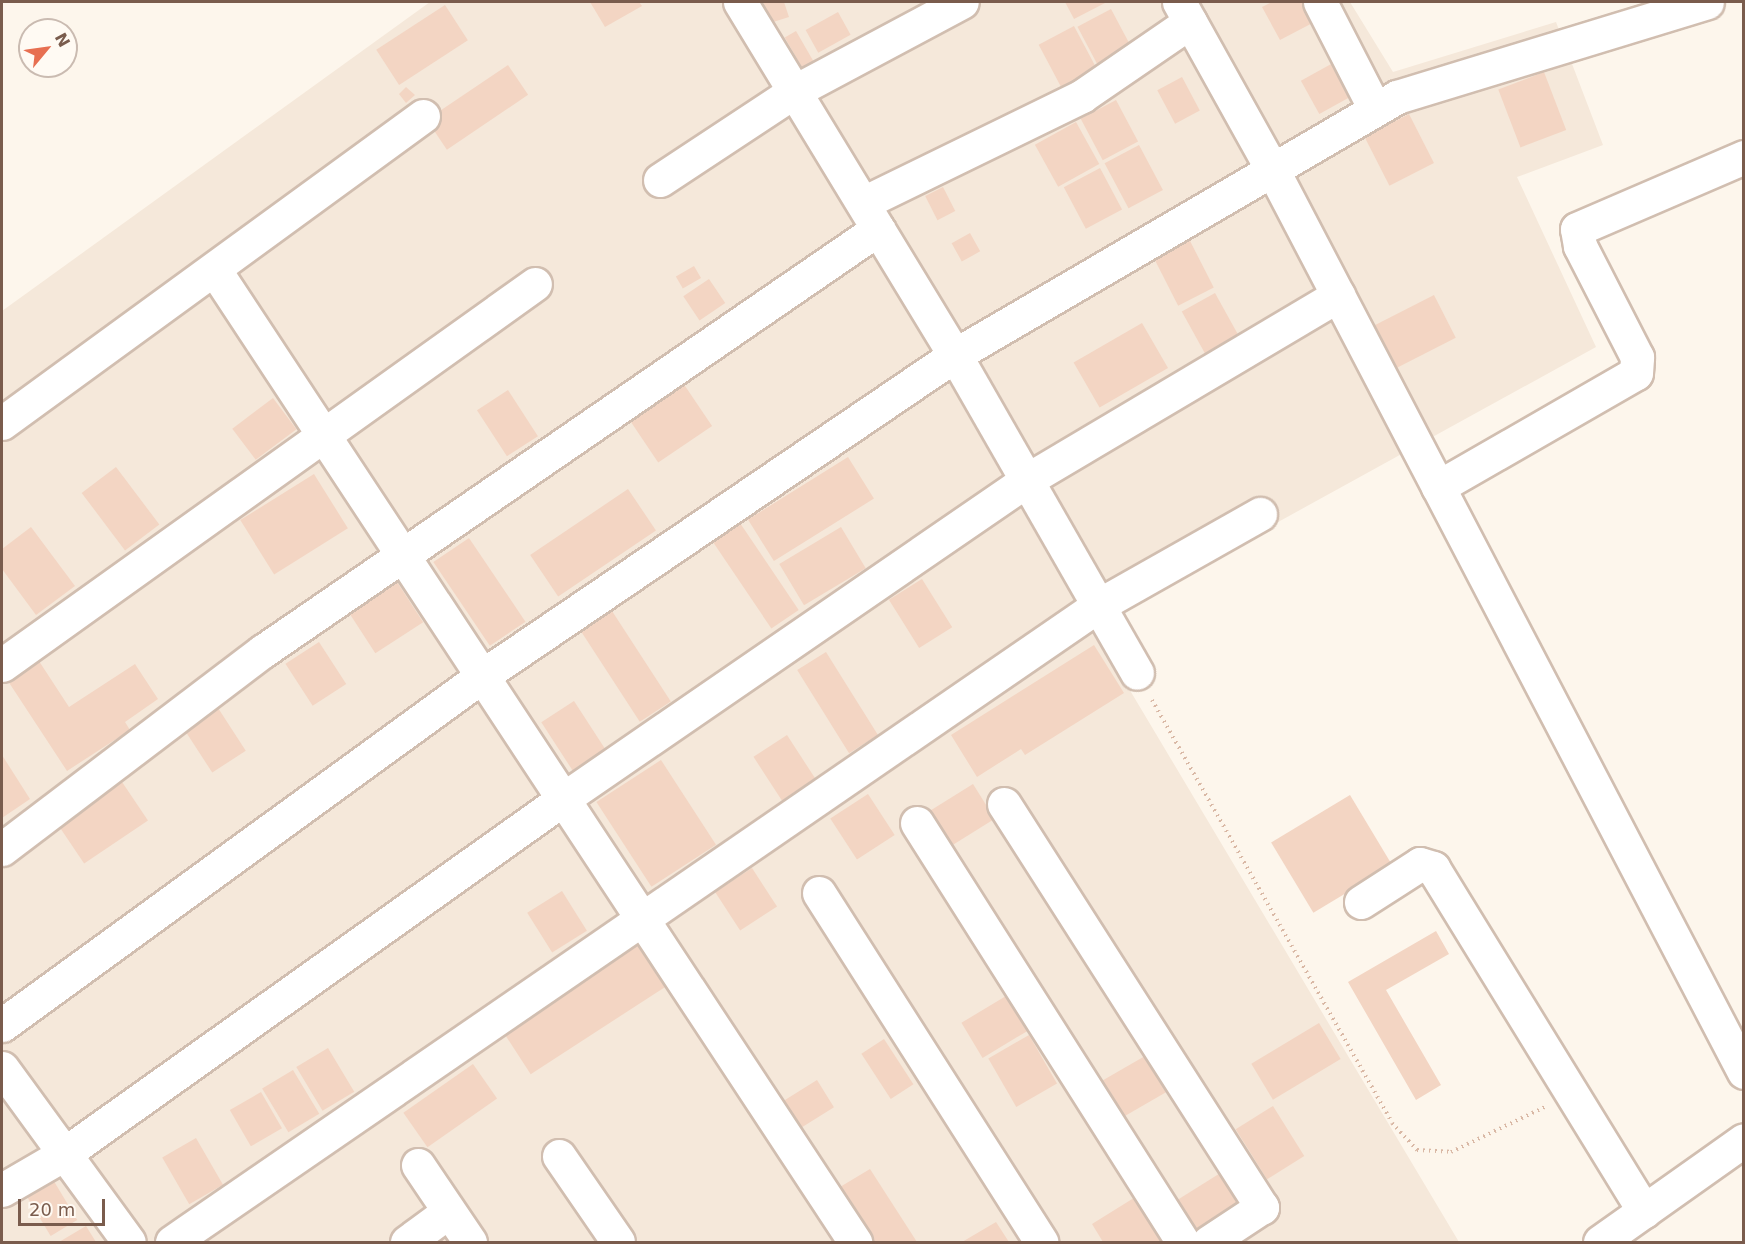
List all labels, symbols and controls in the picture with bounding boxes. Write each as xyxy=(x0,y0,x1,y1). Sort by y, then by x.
north arrow xyxy=(18,18,78,78)
text: N xyxy=(51,30,74,50)
scale bar xyxy=(21,1187,108,1225)
text: 20 m xyxy=(29,1199,75,1220)

